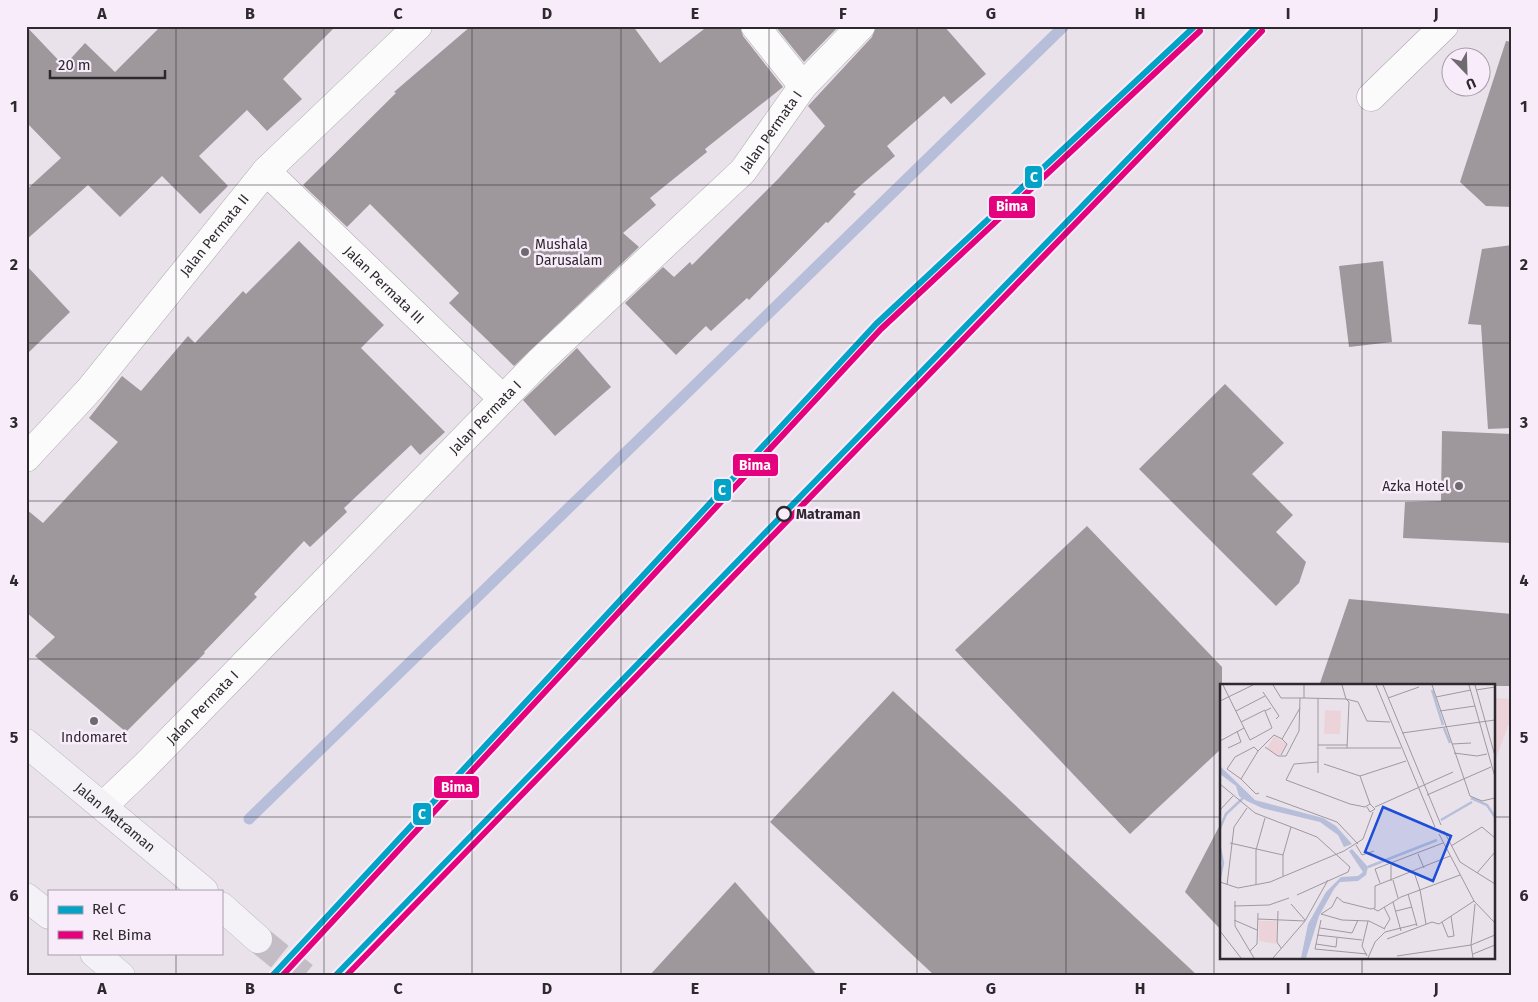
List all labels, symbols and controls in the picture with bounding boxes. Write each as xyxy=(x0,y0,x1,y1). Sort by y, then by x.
text: A xyxy=(96,4,107,23)
text: B xyxy=(245,4,255,23)
text: C xyxy=(393,4,403,23)
text: D xyxy=(542,4,552,23)
text: E xyxy=(691,4,699,23)
text: F xyxy=(839,4,847,23)
text: G xyxy=(986,4,996,23)
text: H xyxy=(1135,4,1145,23)
text: I xyxy=(1286,4,1290,23)
text: J xyxy=(1432,4,1439,23)
scale bar xyxy=(50,48,165,80)
north arrow xyxy=(1440,48,1490,98)
text: 20 m xyxy=(58,56,91,74)
text: U xyxy=(1463,74,1478,93)
street label: Jalan Permata I xyxy=(736,87,805,176)
text: 1 xyxy=(10,97,18,116)
text: 1 xyxy=(1520,97,1528,116)
line badge: C xyxy=(1024,165,1043,189)
text: C xyxy=(1030,169,1038,186)
street label: Jalan Permata II xyxy=(176,191,252,279)
line badge: Bima xyxy=(988,195,1036,219)
text: Bima xyxy=(996,198,1028,215)
place label: Mushala Darusalam xyxy=(535,236,603,269)
street label: Jalan Permata III xyxy=(341,242,428,327)
marker: Mushala Darusalam xyxy=(519,246,531,258)
text: 2 xyxy=(10,255,18,274)
text: 2 xyxy=(1520,255,1528,274)
street label: Jalan Permata I xyxy=(445,377,525,458)
text: 3 xyxy=(9,413,18,432)
text: 3 xyxy=(1519,413,1528,432)
line badge: Bima xyxy=(732,453,779,477)
text: Bima xyxy=(739,457,771,474)
line badge: C xyxy=(713,478,732,502)
place label: Azka Hotel xyxy=(1382,478,1449,495)
marker: Azka Hotel xyxy=(1453,480,1465,492)
text: C xyxy=(718,482,726,499)
marker: Matraman xyxy=(776,506,792,522)
place label: Matraman xyxy=(796,506,860,523)
text: 4 xyxy=(9,571,19,590)
text: 4 xyxy=(1519,571,1529,590)
street label: Jalan Permata I xyxy=(163,667,242,748)
inset map xyxy=(1220,684,1496,960)
marker: Indomaret xyxy=(88,715,100,727)
text: 5 xyxy=(10,728,19,747)
text: 5 xyxy=(1520,728,1529,747)
place label: Indomaret xyxy=(61,729,128,746)
line badge: Bima xyxy=(433,775,480,799)
street label: Jalan Matraman xyxy=(72,779,159,855)
text: Bima xyxy=(441,779,473,796)
line badge: C xyxy=(412,802,432,826)
text: C xyxy=(418,806,426,823)
text: 6 xyxy=(9,886,19,905)
text: 6 xyxy=(1519,886,1529,905)
legend xyxy=(48,890,222,954)
text: Rel C xyxy=(92,900,126,918)
text: Rel Bima xyxy=(92,926,152,944)
text: A xyxy=(96,979,107,998)
text: B xyxy=(245,979,255,998)
text: C xyxy=(393,979,403,998)
text: D xyxy=(542,979,552,998)
text: E xyxy=(691,979,699,998)
text: F xyxy=(839,979,847,998)
text: G xyxy=(986,979,996,998)
text: H xyxy=(1135,979,1145,998)
text: I xyxy=(1286,979,1290,998)
text: J xyxy=(1432,979,1439,998)

